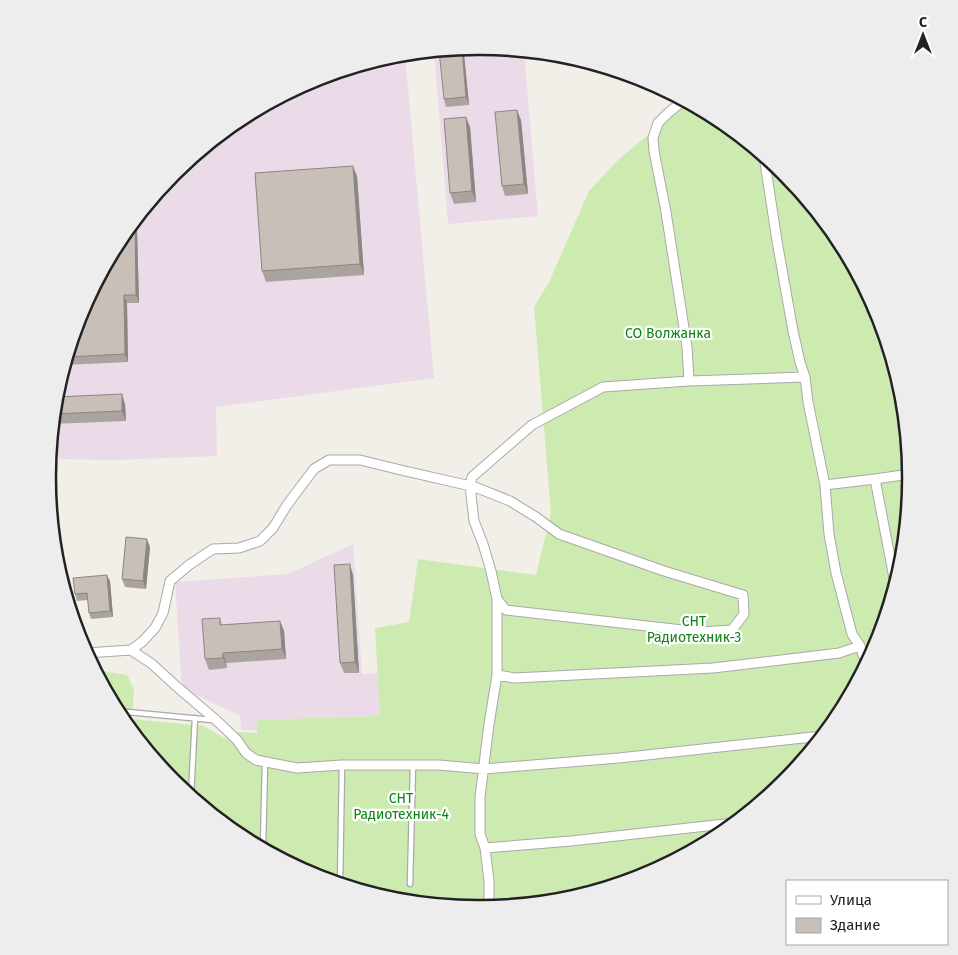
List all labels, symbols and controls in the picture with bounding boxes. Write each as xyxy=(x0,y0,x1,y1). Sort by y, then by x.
north arrow xyxy=(898,10,948,60)
text: С xyxy=(919,14,927,31)
park label: СО Волжанка xyxy=(625,325,711,342)
park label: СНТ Радиотехник-3 xyxy=(647,613,741,646)
park label: СНТ Радиотехник-4 xyxy=(353,790,449,823)
legend xyxy=(786,880,948,945)
text: Улица xyxy=(830,891,872,909)
text: Здание xyxy=(830,916,880,934)

